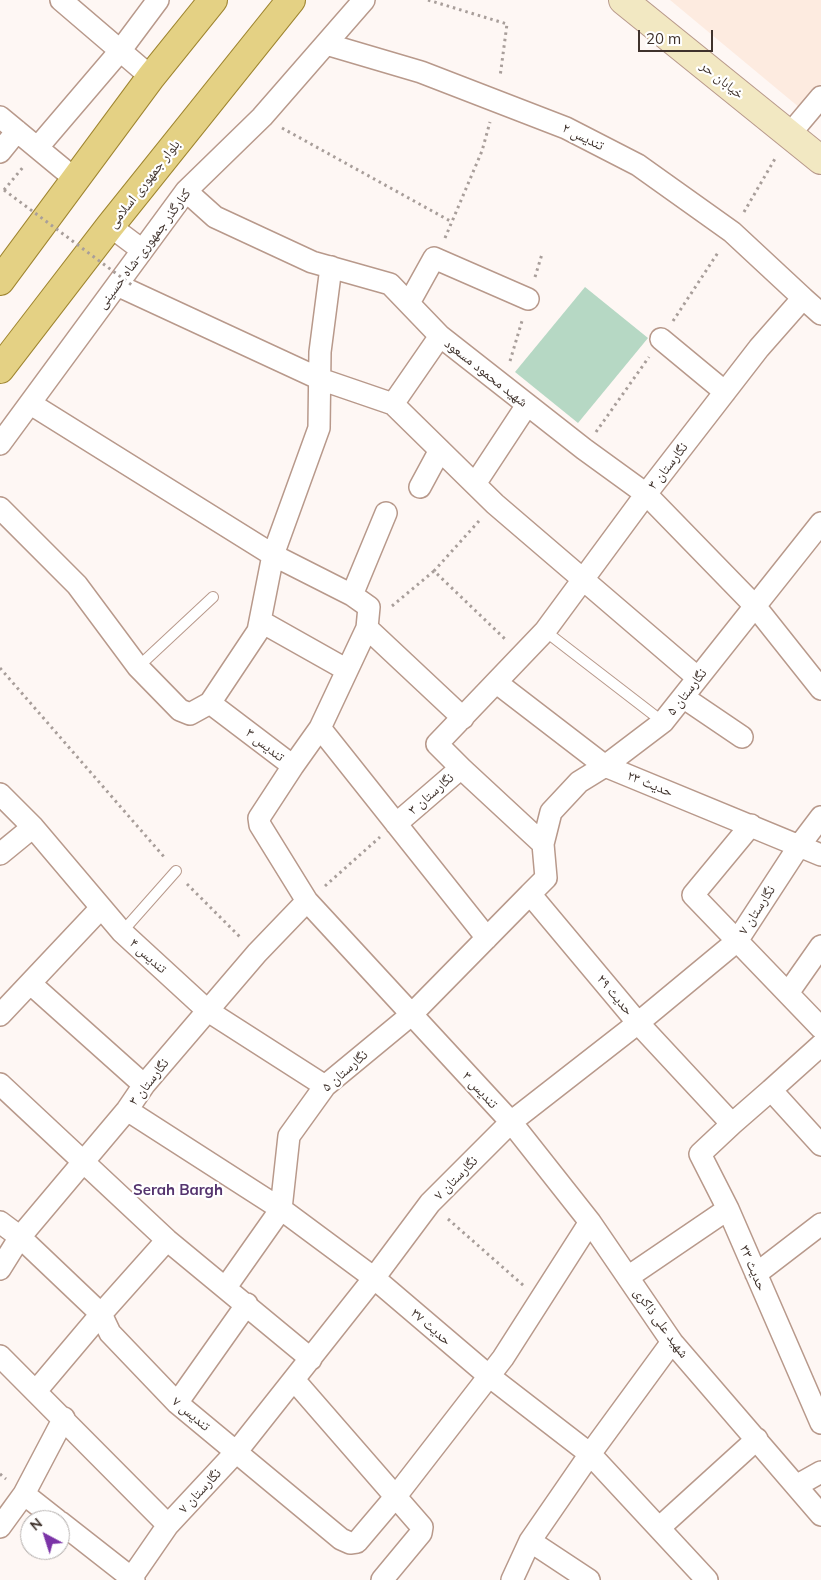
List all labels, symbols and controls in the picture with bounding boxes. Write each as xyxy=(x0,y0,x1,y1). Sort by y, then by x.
scale bar xyxy=(641,20,716,52)
text: 20 m xyxy=(646,29,681,48)
street label: خیابان حر xyxy=(697,57,747,103)
street label: تندیس ۲ xyxy=(559,120,607,154)
street label: بلوار جمهوری اسلامی xyxy=(104,136,184,232)
street label: کنارگذر جمهوری-شاه حسینی xyxy=(93,186,195,312)
street label: شهید محمود مسعود xyxy=(441,335,531,411)
street label: نگارستان ۳ xyxy=(644,439,692,493)
street label: نگارستان ۵ xyxy=(663,665,711,719)
street label: تندیس ۳ xyxy=(242,725,288,765)
street label: حدیث ۲۳ xyxy=(625,767,675,801)
street label: نگارستان ۳ xyxy=(405,770,457,818)
street label: نگارستان ۷ xyxy=(735,882,779,938)
street label: تندیس ۴ xyxy=(126,935,170,977)
street label: حدیث ۲۹ xyxy=(593,971,637,1019)
street label: نگارستان ۵ xyxy=(319,1047,371,1095)
street label: نگارستان ۳ xyxy=(125,1055,173,1109)
street label: تندیس ۳ xyxy=(459,1068,501,1112)
street label: نگارستان ۷ xyxy=(431,1153,481,1203)
district label: Serah Bargh xyxy=(133,1181,223,1199)
street label: حدیث ۳۳ xyxy=(736,1243,770,1293)
street label: شهید علی ذاکری xyxy=(630,1285,692,1361)
street label: حدیث ۳۷ xyxy=(407,1305,455,1349)
street label: تندیس ۷ xyxy=(169,1393,213,1435)
street label: نگارستان ۷ xyxy=(175,1465,225,1517)
north arrow xyxy=(20,1510,70,1560)
text: N xyxy=(26,1514,46,1535)

